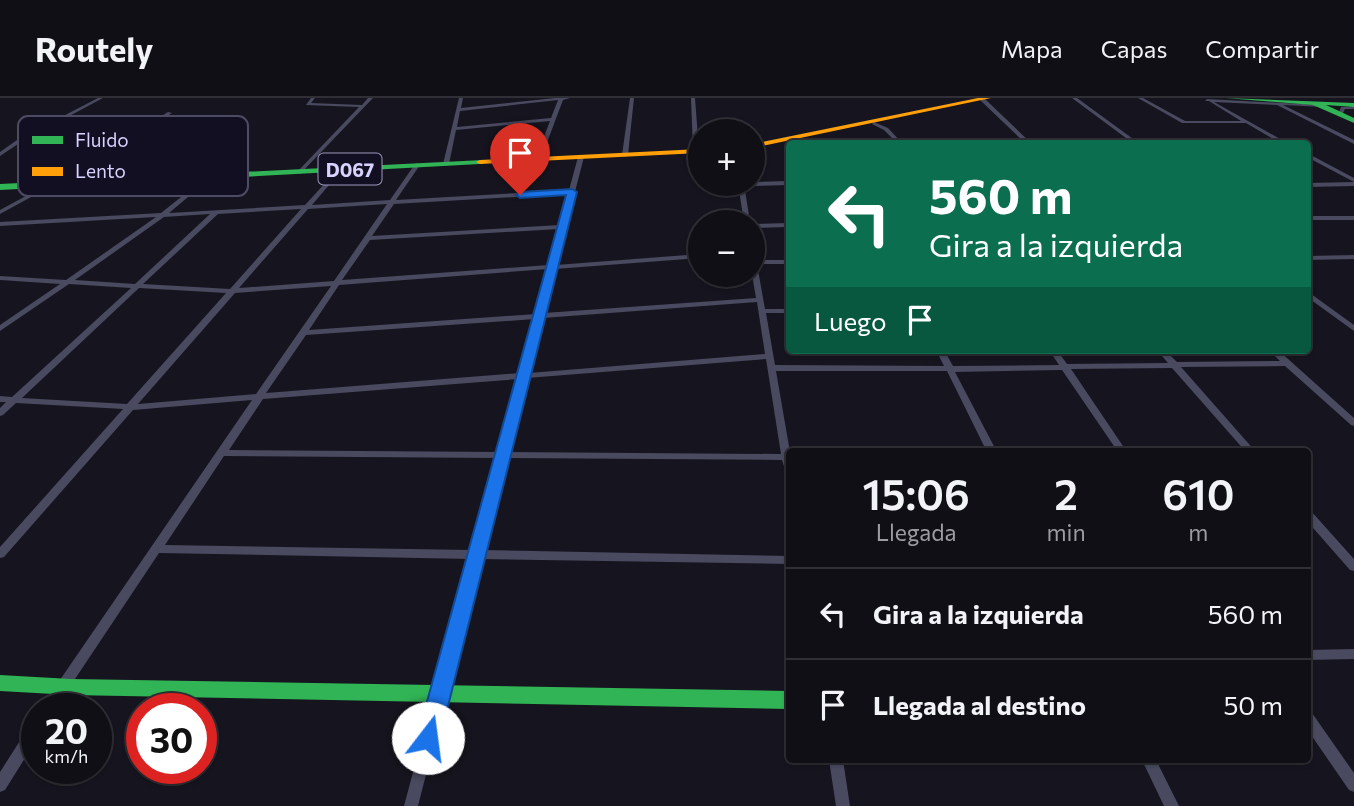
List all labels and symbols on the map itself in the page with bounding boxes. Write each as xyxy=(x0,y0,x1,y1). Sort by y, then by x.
legend xyxy=(18,116,248,196)
pin xyxy=(490,123,550,195)
text: Fluido xyxy=(75,128,129,151)
road number: D067 xyxy=(318,153,382,184)
text: Lento xyxy=(75,159,126,182)
speed limit sign: 30 xyxy=(126,693,217,784)
position arrow xyxy=(391,701,465,775)

